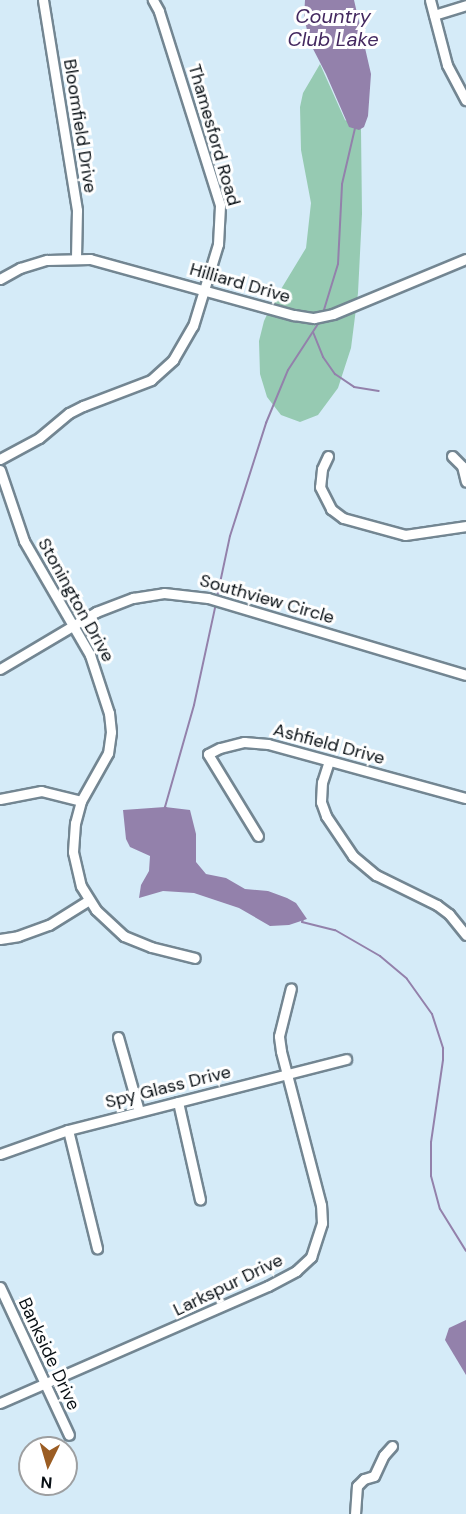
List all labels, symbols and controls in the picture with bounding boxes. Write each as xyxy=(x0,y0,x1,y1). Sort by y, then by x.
water label: Country Club Lake xyxy=(287,5,379,52)
street label: Bloomfield Drive xyxy=(59,57,101,195)
street label: Thamesford Road xyxy=(183,62,245,208)
street label: Hilliard Drive xyxy=(187,258,293,308)
street label: Stonington Drive xyxy=(33,534,119,666)
street label: Southview Circle xyxy=(197,569,337,629)
street label: Ashfield Drive xyxy=(271,719,387,769)
street label: Spy Glass Drive xyxy=(103,1061,233,1113)
street label: Larkspur Drive xyxy=(170,1249,286,1321)
street label: Bankside Drive xyxy=(13,1294,85,1414)
north arrow xyxy=(18,1436,78,1496)
text: N xyxy=(40,1471,53,1493)

